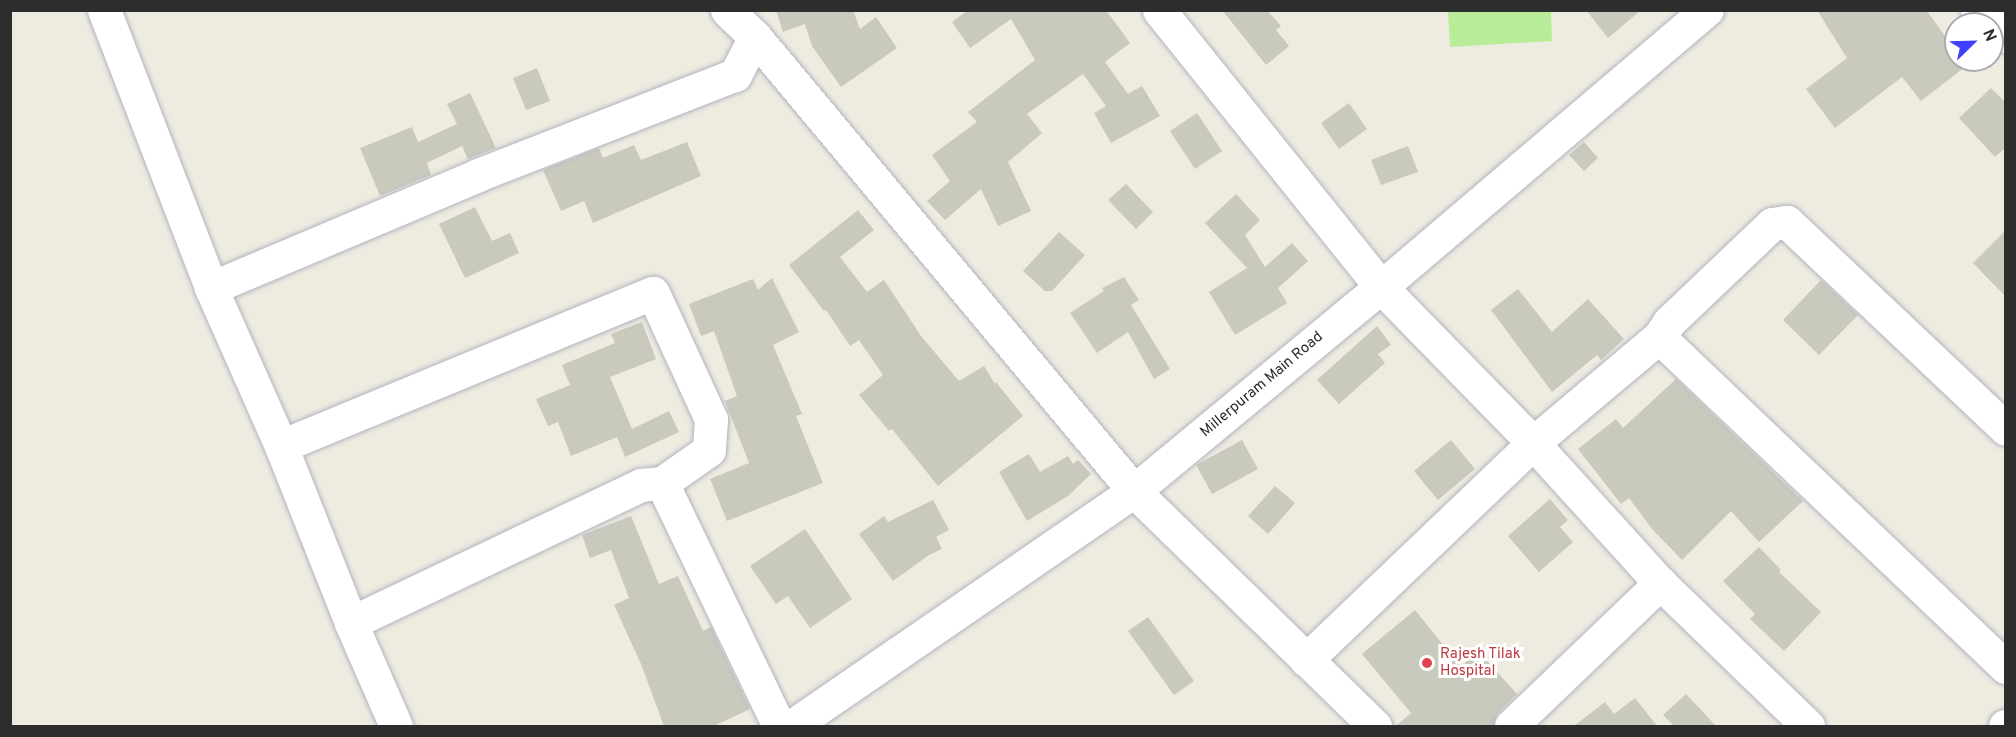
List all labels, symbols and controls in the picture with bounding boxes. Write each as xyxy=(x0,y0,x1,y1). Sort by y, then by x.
north arrow xyxy=(1944,12,2004,72)
text: N xyxy=(1977,27,2000,45)
street label: Millerpuram Main Road xyxy=(1197,328,1327,442)
place label: Rajesh Tilak Hospital xyxy=(1440,645,1521,680)
marker: Rajesh Tilak Hospital xyxy=(1418,654,1436,672)

